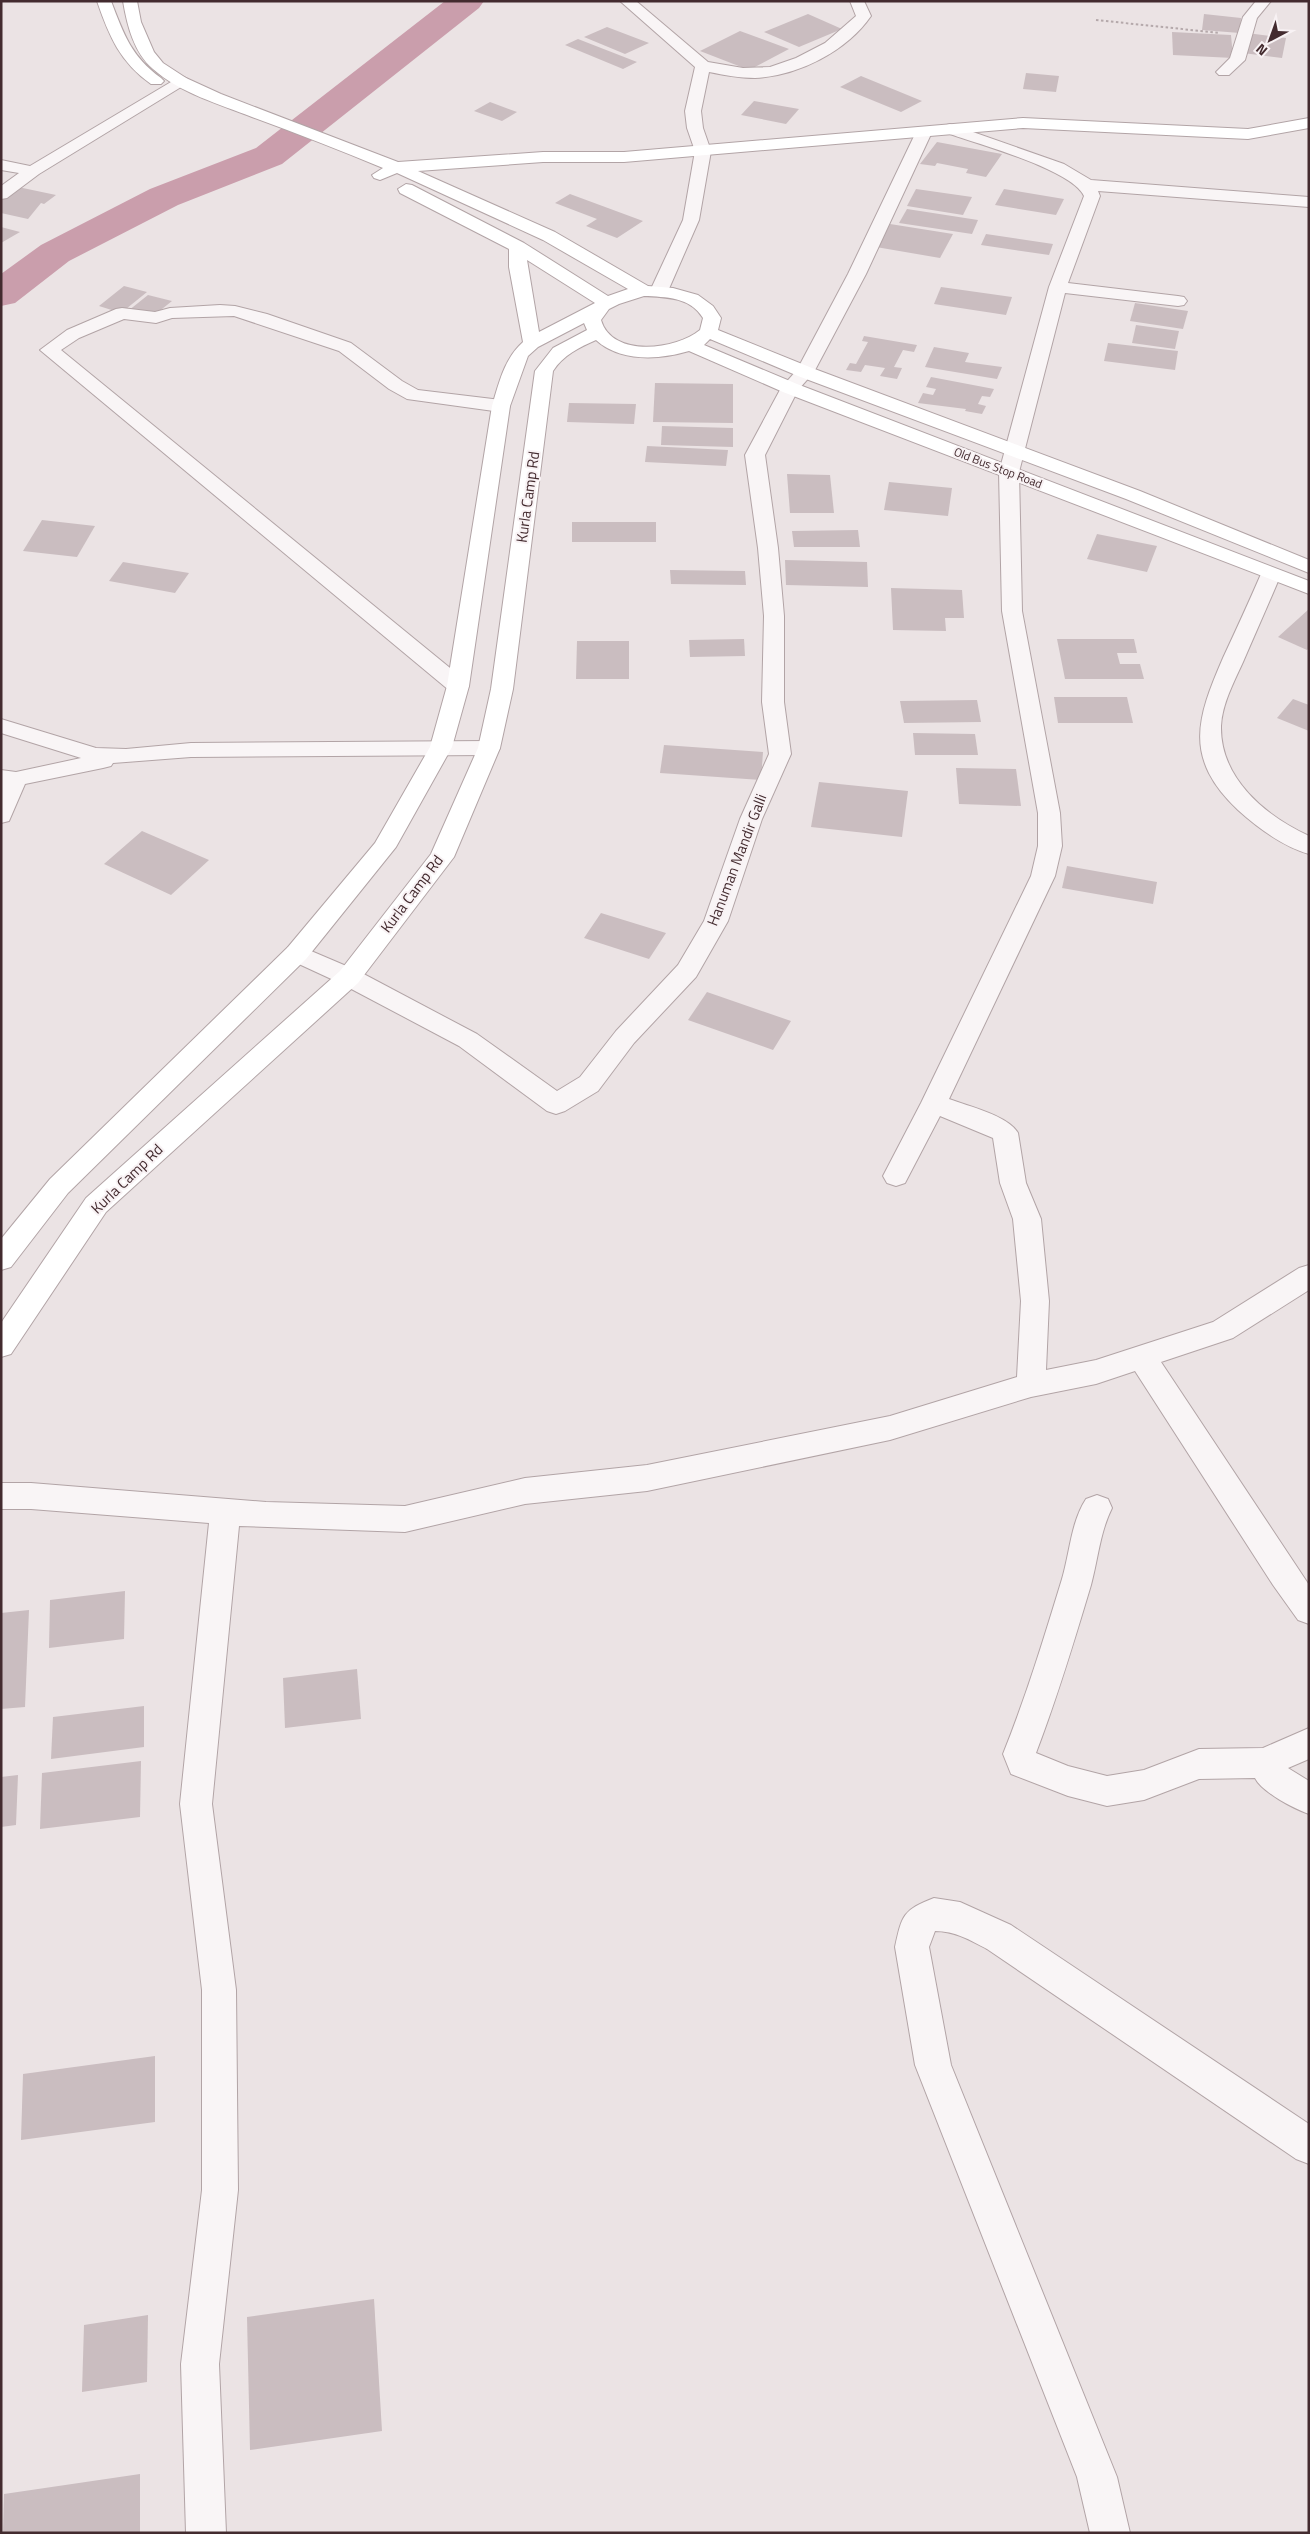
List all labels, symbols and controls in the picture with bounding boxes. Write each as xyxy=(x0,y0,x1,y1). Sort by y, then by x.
north arrow xyxy=(1245,15,1295,65)
text: N xyxy=(1251,39,1272,61)
street label: Old Bus Stop Road xyxy=(951,442,1045,493)
street label: Kurla Camp Rd xyxy=(510,450,545,544)
street label: Hanuman Mandir Galli xyxy=(701,790,772,929)
street label: Kurla Camp Rd xyxy=(375,850,449,937)
street label: Kurla Camp Rd xyxy=(85,1138,168,1219)

